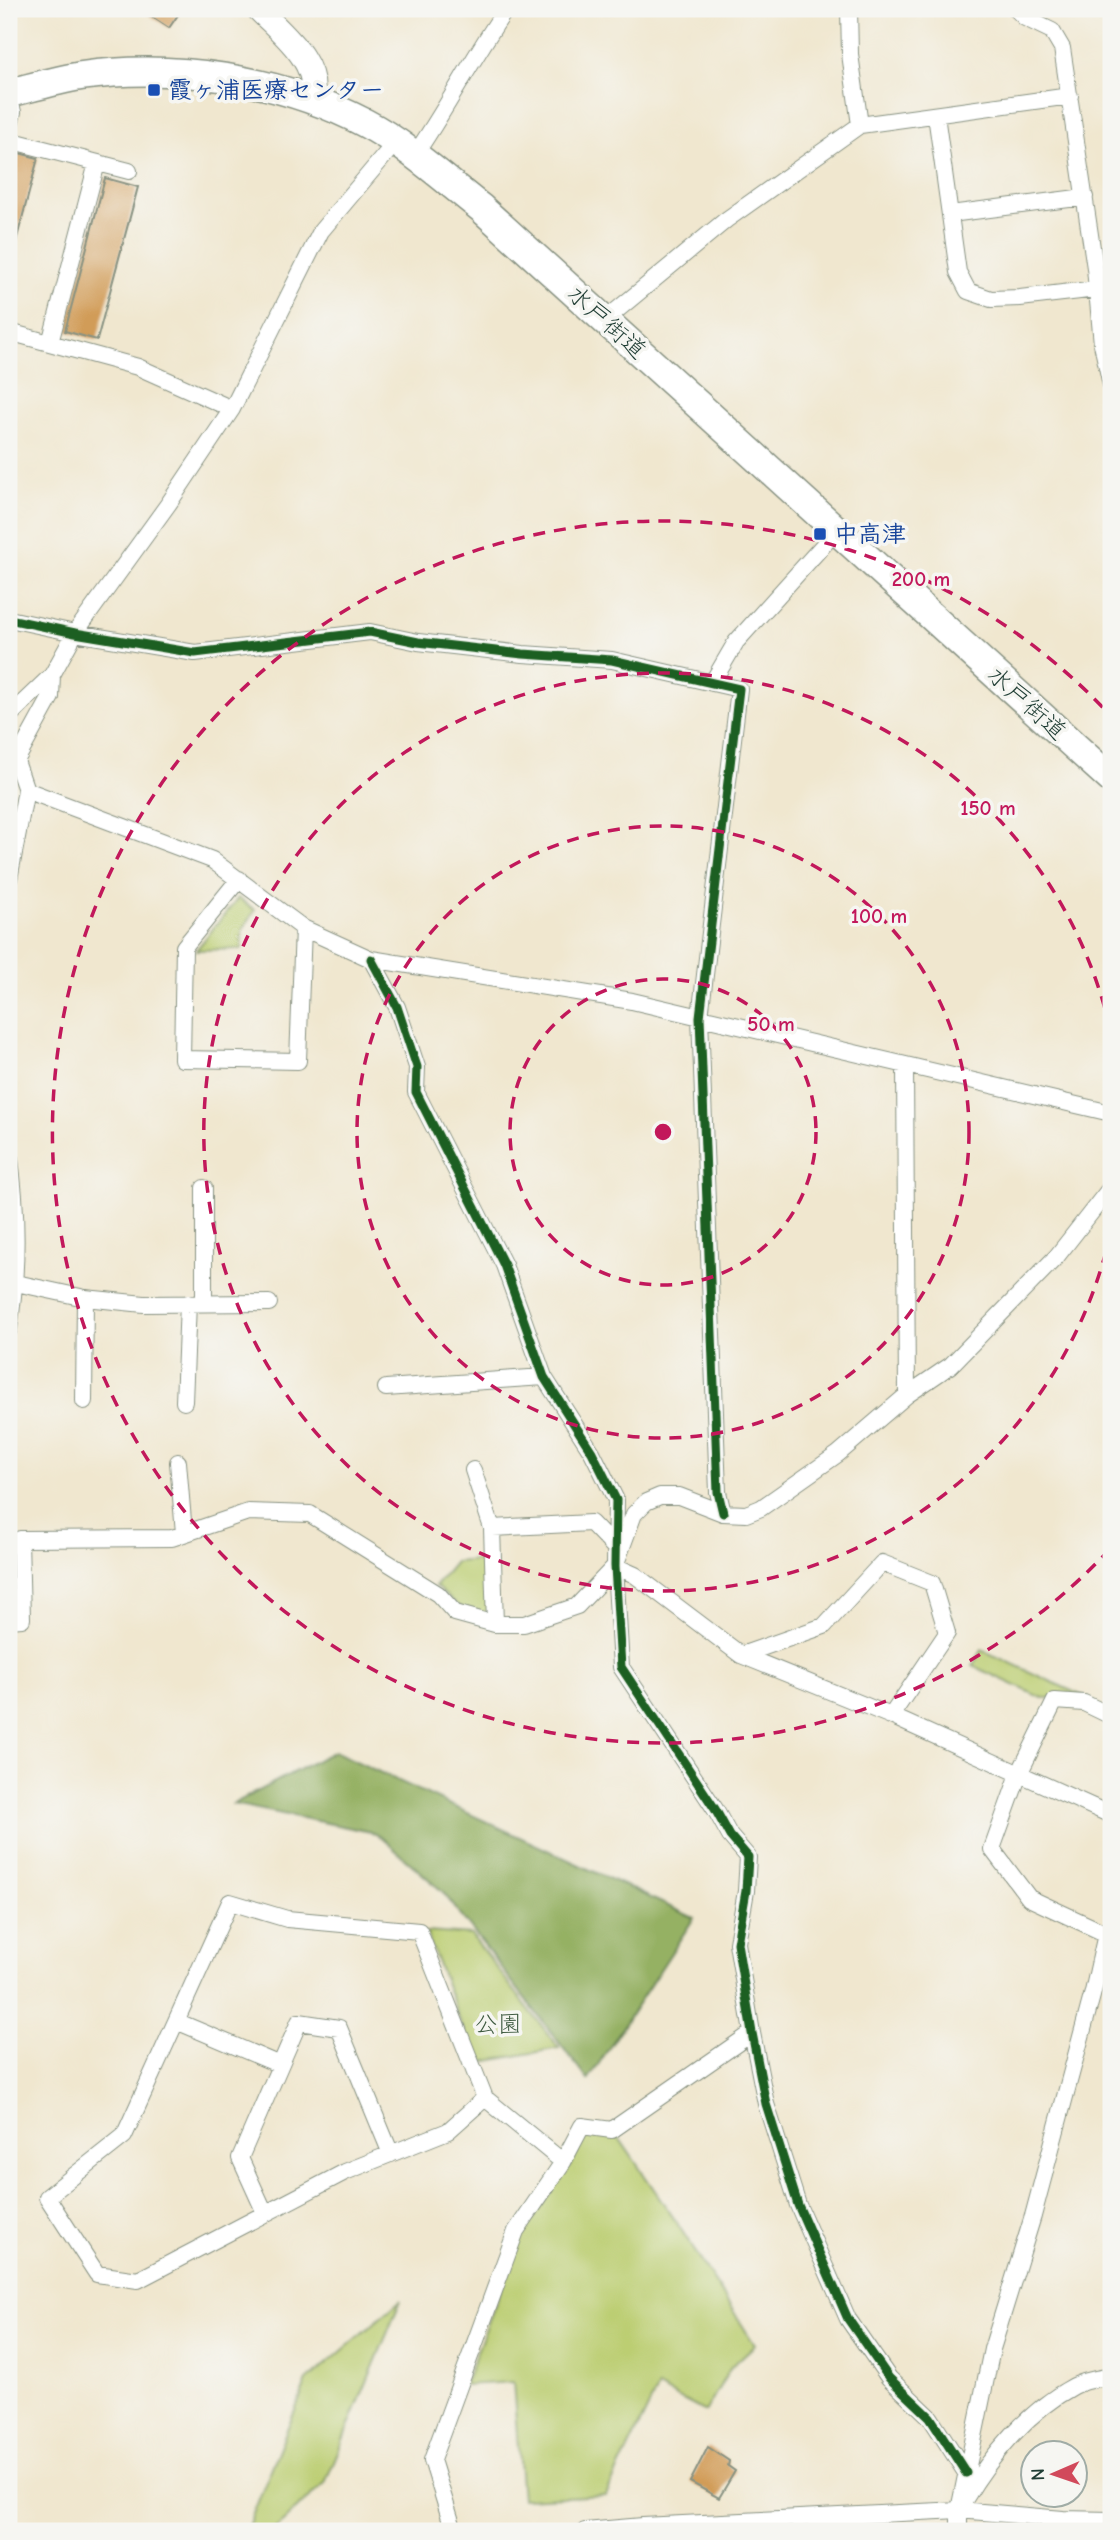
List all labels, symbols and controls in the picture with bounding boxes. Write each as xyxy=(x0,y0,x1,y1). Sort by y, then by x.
place label: 霞ヶ浦医療センター xyxy=(168,76,384,104)
marker: 霞ヶ浦医療センター xyxy=(146,82,162,98)
street label: 水戸街道 xyxy=(562,279,652,365)
place label: 中高津 xyxy=(834,520,906,548)
marker: 中高津 xyxy=(812,526,828,542)
text: 200 m xyxy=(892,567,950,591)
street label: 水戸街道 xyxy=(982,660,1072,746)
text: 150 m xyxy=(960,796,1016,820)
text: 100 m xyxy=(851,904,907,928)
text: 50 m xyxy=(747,1012,795,1036)
centre of rings xyxy=(651,1120,675,1144)
park label: 公園 xyxy=(474,2010,522,2038)
north arrow xyxy=(1018,2438,1088,2508)
text: N xyxy=(1027,2468,1049,2481)

